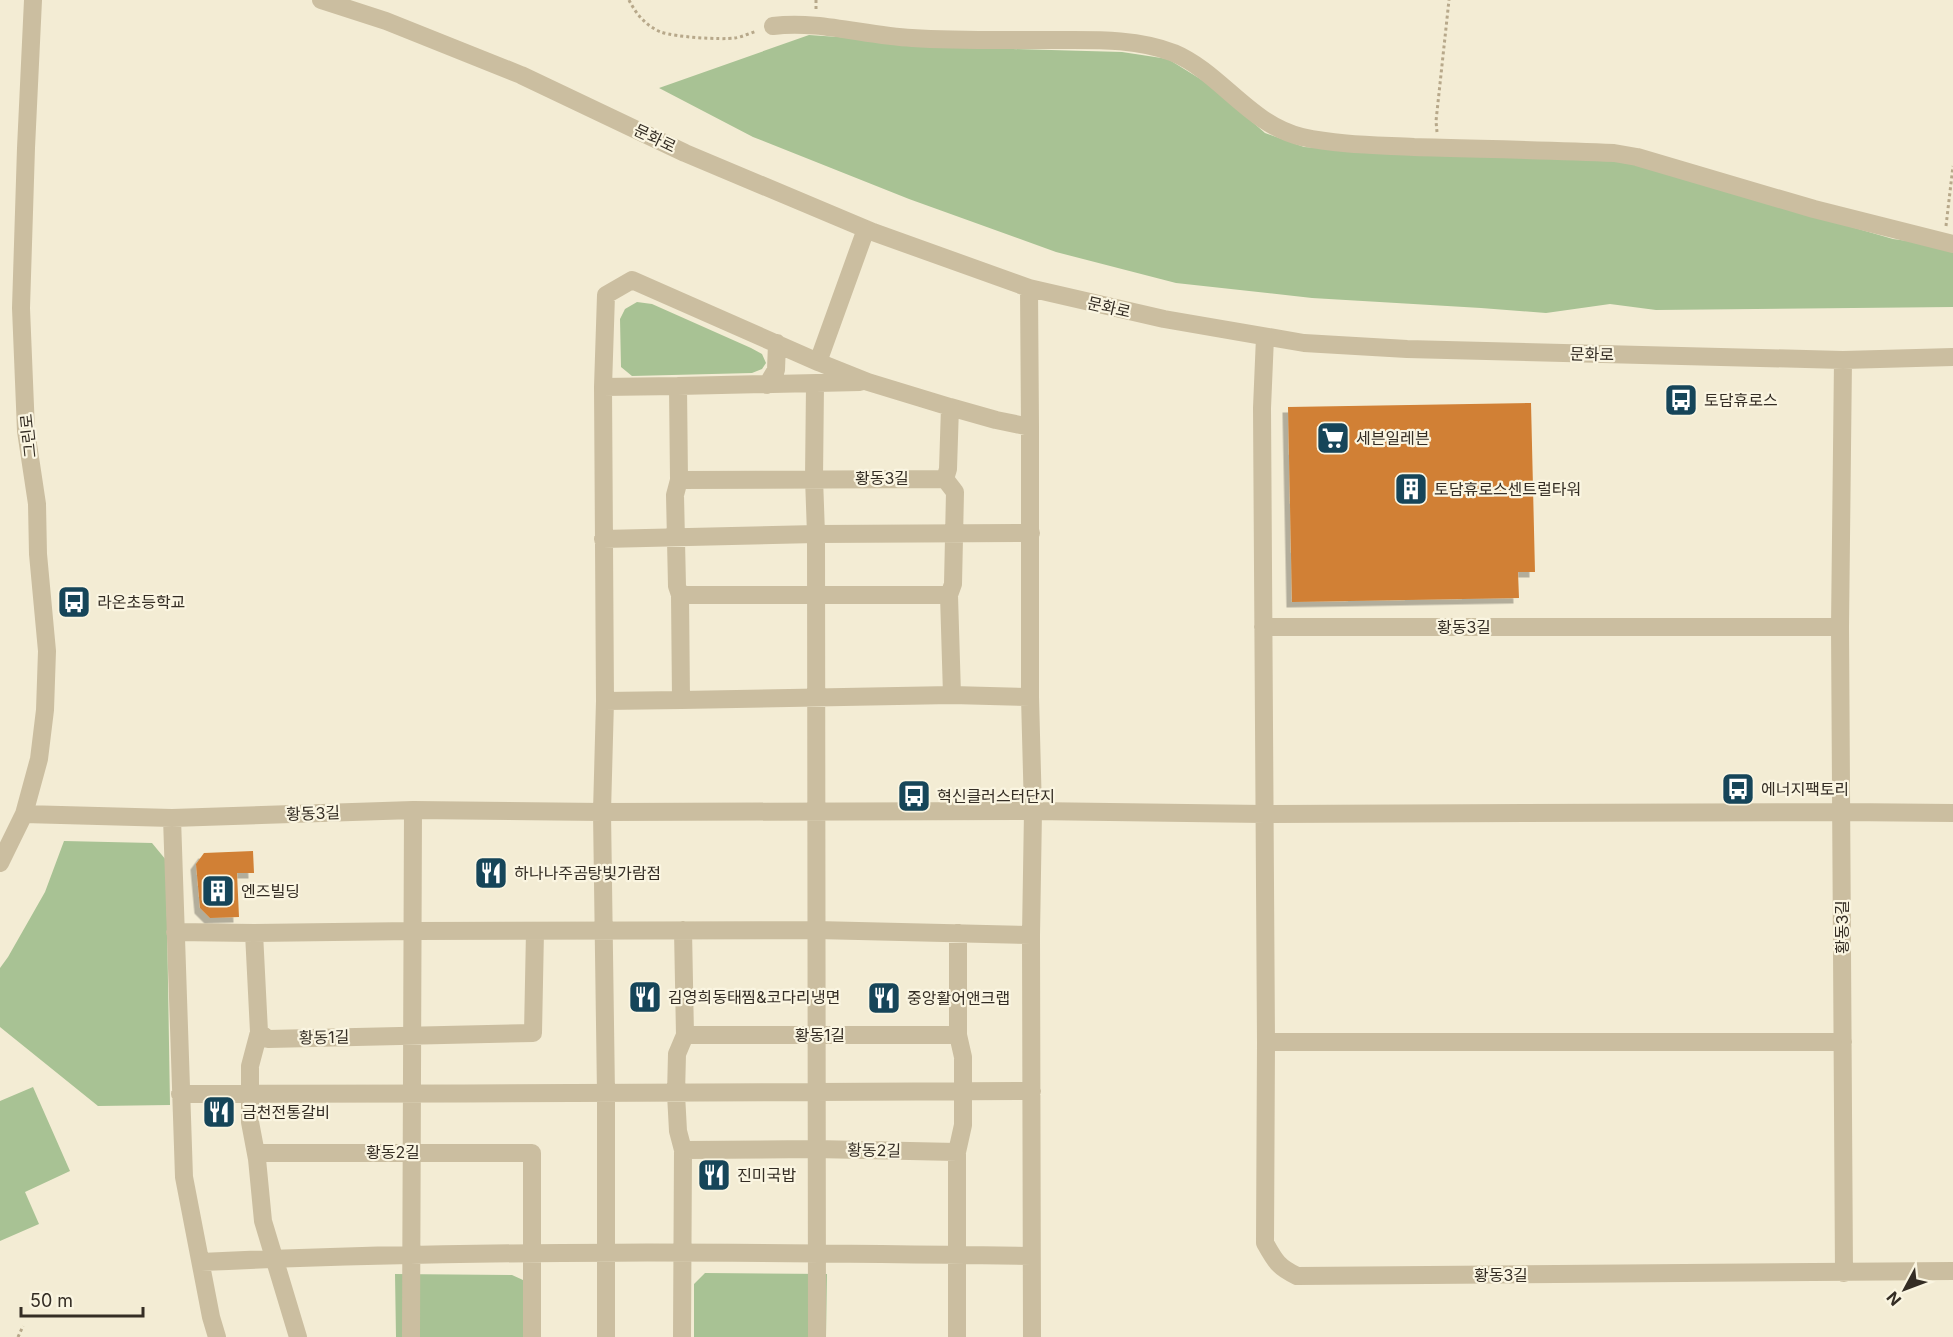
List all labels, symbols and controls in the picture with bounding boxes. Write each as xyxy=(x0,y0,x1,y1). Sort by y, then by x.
street label: 문화로 xyxy=(631,120,679,157)
street label: 문화로 xyxy=(1085,292,1133,322)
street label: 문화로 xyxy=(1570,344,1615,364)
bus stop icon: 토담휴로스 xyxy=(1663,382,1699,418)
place label: 토담휴로스 xyxy=(1704,390,1778,410)
street label: 그린로 xyxy=(16,413,40,459)
supermarket icon: 세븐일레븐 xyxy=(1315,420,1351,456)
place label: 세븐일레븐 xyxy=(1356,428,1430,448)
street label: 황동3길 xyxy=(855,468,909,488)
building icon: 토담휴로스센트럴타워 xyxy=(1393,471,1429,507)
place label: 토담휴로스센트럴타워 xyxy=(1434,479,1581,499)
bus stop icon: 라온초등학교 xyxy=(56,584,92,620)
place label: 라온초등학교 xyxy=(97,592,185,612)
street label: 황동3길 xyxy=(1437,617,1491,637)
bus stop icon: 에너지팩토리 xyxy=(1720,771,1756,807)
bus stop icon: 혁신클러스터단지 xyxy=(896,778,932,814)
place label: 에너지팩토리 xyxy=(1761,779,1849,799)
place label: 혁신클러스터단지 xyxy=(937,786,1055,806)
street label: 황동3길 xyxy=(286,802,340,824)
restaurant icon: 하나나주곰탕빛가람점 xyxy=(473,855,509,891)
place label: 하나나주곰탕빛가람점 xyxy=(514,863,661,883)
building icon: 엔즈빌딩 xyxy=(200,873,236,909)
place label: 엔즈빌딩 xyxy=(241,881,300,901)
street label: 황동3길 xyxy=(1832,900,1852,954)
restaurant icon: 김영희동태찜&코다리냉면 xyxy=(627,979,663,1015)
restaurant icon: 중앙활어앤크랩 xyxy=(866,980,902,1016)
place label: 김영희동태찜&코다리냉면 xyxy=(668,987,840,1007)
place label: 중앙활어앤크랩 xyxy=(907,988,1010,1008)
street label: 황동1길 xyxy=(795,1025,845,1045)
street label: 황동1길 xyxy=(298,1027,350,1047)
restaurant icon: 금천전통갈비 xyxy=(201,1094,237,1130)
place label: 금천전통갈비 xyxy=(242,1102,330,1122)
street label: 황동2길 xyxy=(847,1140,901,1160)
street label: 황동2길 xyxy=(366,1142,420,1162)
restaurant icon: 진미국밥 xyxy=(696,1157,732,1193)
place label: 진미국밥 xyxy=(737,1165,796,1185)
north arrow xyxy=(1875,1259,1935,1319)
street label: 황동3길 xyxy=(1474,1265,1528,1285)
scale bar xyxy=(21,1280,142,1318)
text: N xyxy=(1882,1288,1905,1310)
text: 50 m xyxy=(30,1290,73,1311)

